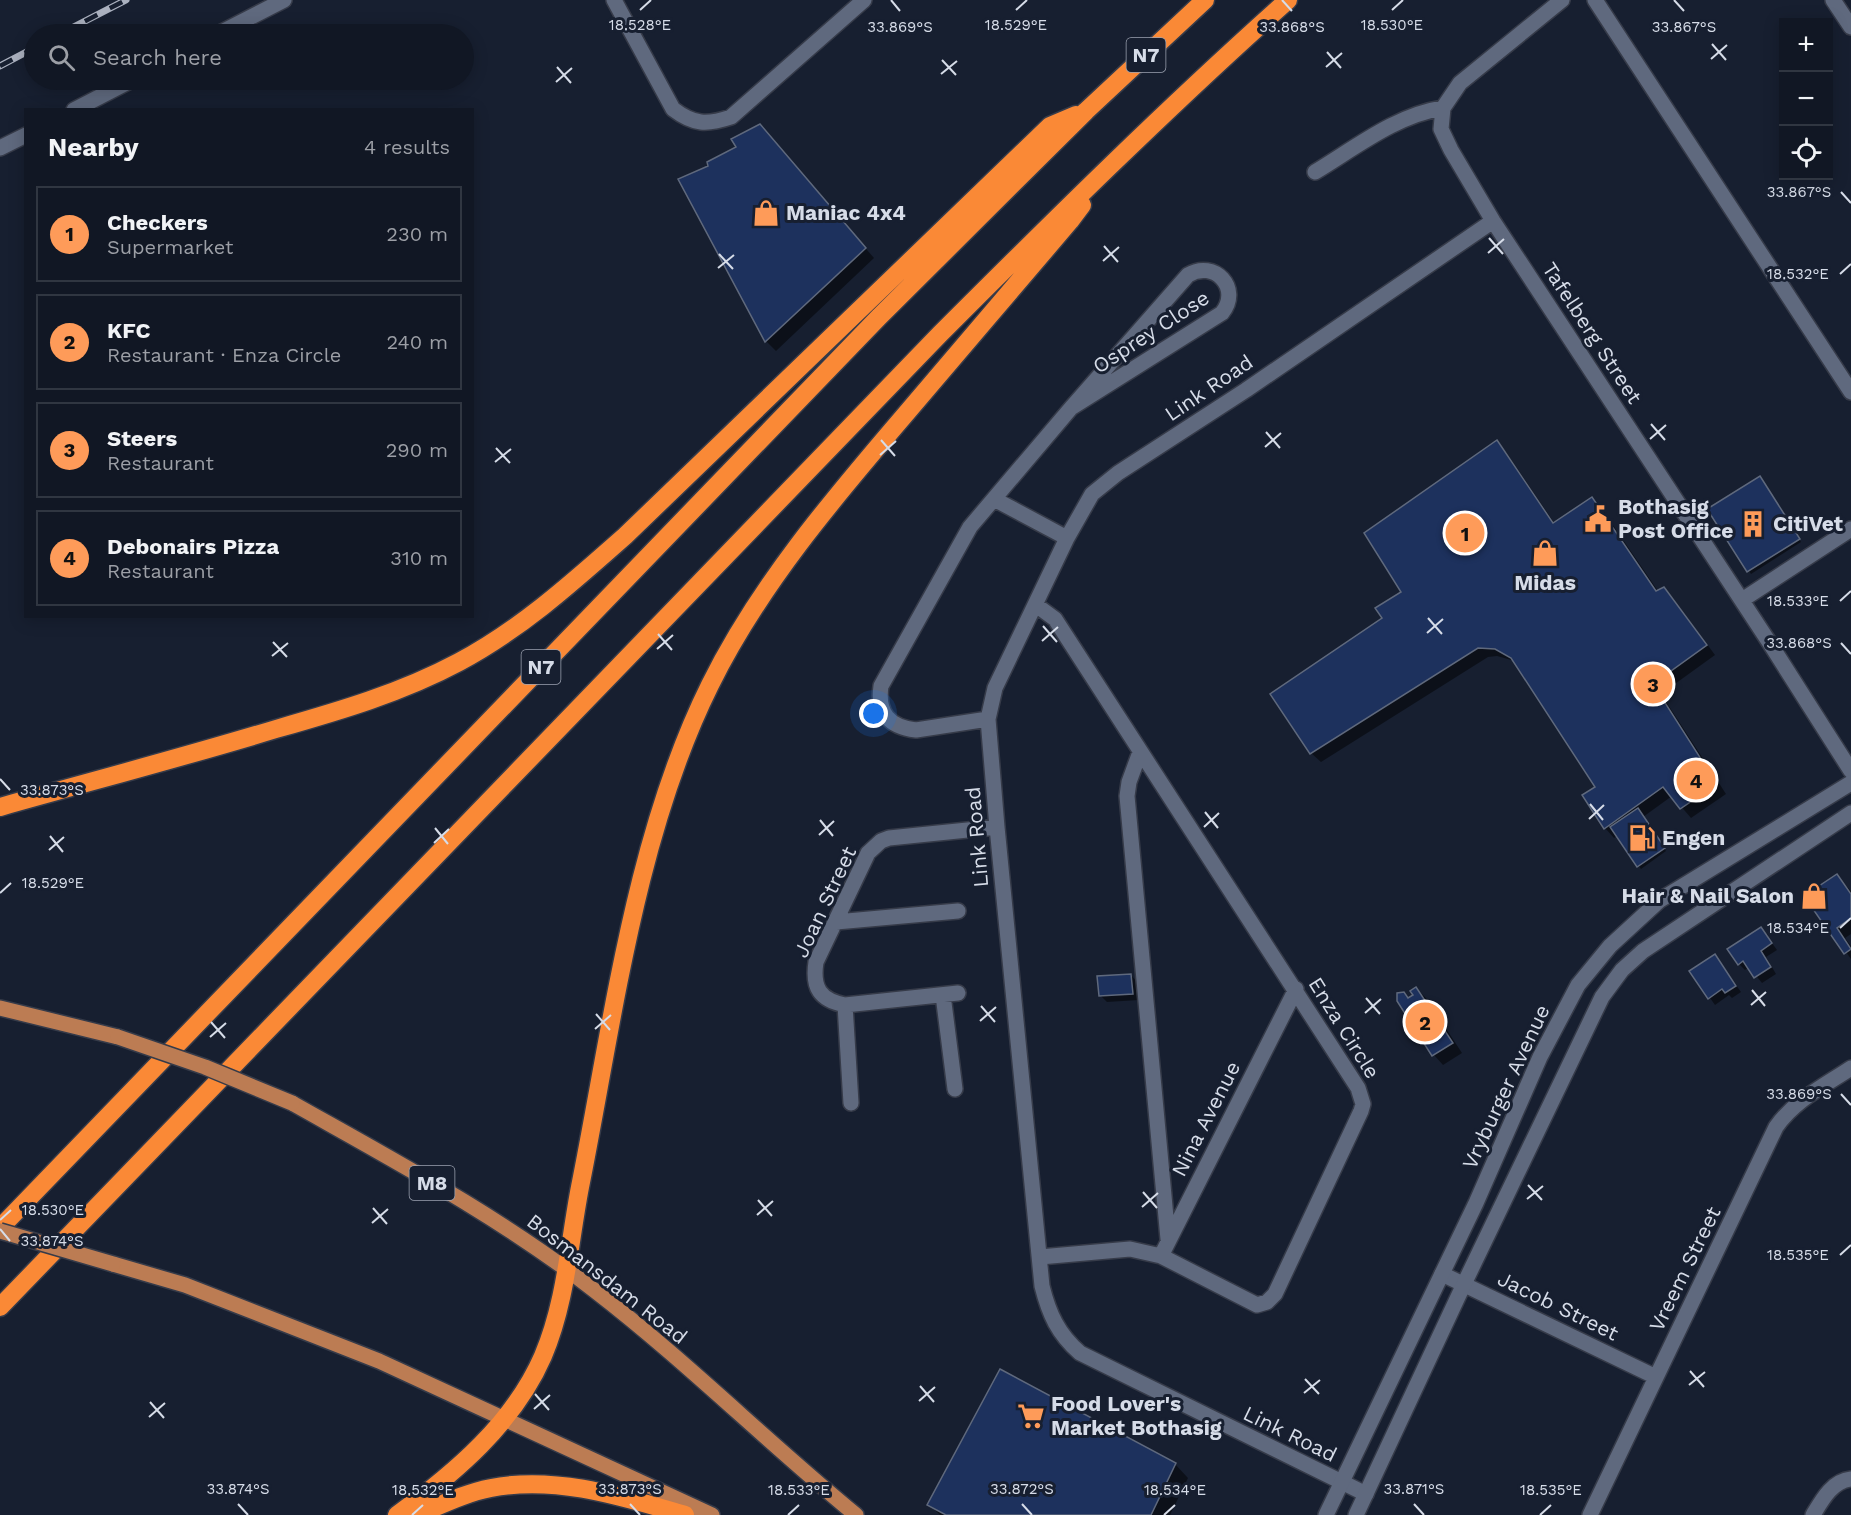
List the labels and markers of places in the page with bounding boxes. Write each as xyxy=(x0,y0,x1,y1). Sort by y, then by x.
shop icon: Maniac 4x4 xyxy=(751,198,781,228)
place label: Maniac 4x4 xyxy=(786,200,906,225)
place label: Bothasig Post Office xyxy=(1618,494,1733,543)
public building icon: Bothasig Post Office xyxy=(1583,504,1613,534)
building icon: CitiVet xyxy=(1738,509,1768,539)
pin: 1 xyxy=(1446,510,1484,556)
place label: CitiVet xyxy=(1773,511,1843,536)
shop icon: Midas xyxy=(1530,538,1560,568)
place label: Midas xyxy=(1514,570,1576,595)
pin: 3 xyxy=(1634,662,1672,706)
pin: 4 xyxy=(1676,758,1716,802)
fuel station icon: Engen xyxy=(1627,823,1657,853)
place label: Engen xyxy=(1662,825,1725,850)
shop icon: Hair & Nail Salon xyxy=(1799,881,1829,911)
place label: Hair & Nail Salon xyxy=(1621,883,1794,908)
pin: 2 xyxy=(1406,1000,1444,1044)
place label: Food Lover's Market Bothasig xyxy=(1051,1391,1222,1440)
supermarket icon: Food Lover's Market Bothasig xyxy=(1016,1401,1046,1431)

